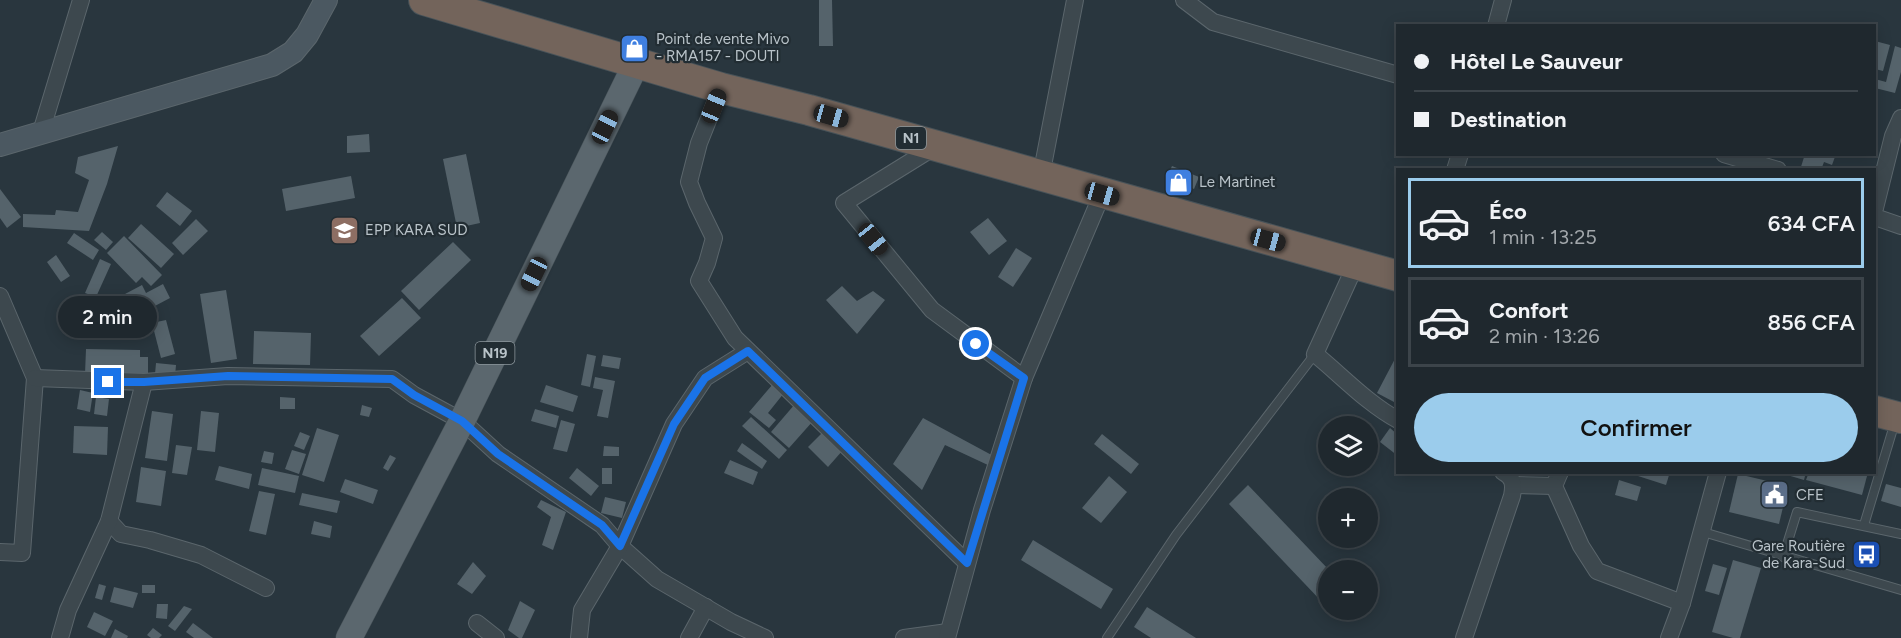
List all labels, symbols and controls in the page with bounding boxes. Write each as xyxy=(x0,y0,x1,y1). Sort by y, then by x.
place label: Point de vente Mivo - RMA157 - DOUTI xyxy=(656,30,790,65)
shop icon: Point de vente Mivo - RMA157 - DOUTI xyxy=(619,32,651,64)
text: Hôtel Le Sauveur xyxy=(1450,48,1622,75)
car xyxy=(699,86,729,126)
car xyxy=(811,102,851,130)
text: Destination xyxy=(1450,106,1567,133)
car xyxy=(589,107,621,147)
road number: N1 xyxy=(896,127,926,149)
shop icon: Le Martinet xyxy=(1162,166,1194,198)
place label: Le Martinet xyxy=(1199,173,1276,191)
car xyxy=(1082,180,1122,208)
icon: car xyxy=(1417,196,1471,250)
text: Éco xyxy=(1489,198,1527,225)
text: 634 CFA xyxy=(1768,210,1855,237)
school or university icon: EPP KARA SUD xyxy=(328,214,360,246)
car xyxy=(855,219,891,259)
place label: EPP KARA SUD xyxy=(365,221,468,239)
text: 1 min · 13:25 xyxy=(1489,225,1597,249)
car xyxy=(1248,227,1288,253)
car xyxy=(518,254,550,294)
callout: 2 min xyxy=(58,295,158,337)
icon: car xyxy=(1417,295,1471,349)
text: Confort xyxy=(1489,297,1569,324)
text: 2 min xyxy=(83,305,132,329)
text: 856 CFA xyxy=(1767,309,1855,336)
text: 2 min · 13:26 xyxy=(1489,324,1600,348)
route start xyxy=(962,330,989,357)
road number: N19 xyxy=(476,342,514,364)
route end xyxy=(94,368,121,395)
button: Confirmer xyxy=(1414,393,1858,462)
map controls xyxy=(1318,416,1378,620)
button: layers xyxy=(1318,416,1378,476)
public building icon: CFE xyxy=(1759,479,1791,511)
place label: CFE xyxy=(1796,486,1824,504)
button: + xyxy=(1318,488,1378,548)
place label: Gare Routière de Kara-Sud xyxy=(1752,537,1845,572)
bus stop icon: Gare Routière de Kara-Sud xyxy=(1850,539,1882,571)
button: − xyxy=(1318,560,1378,620)

